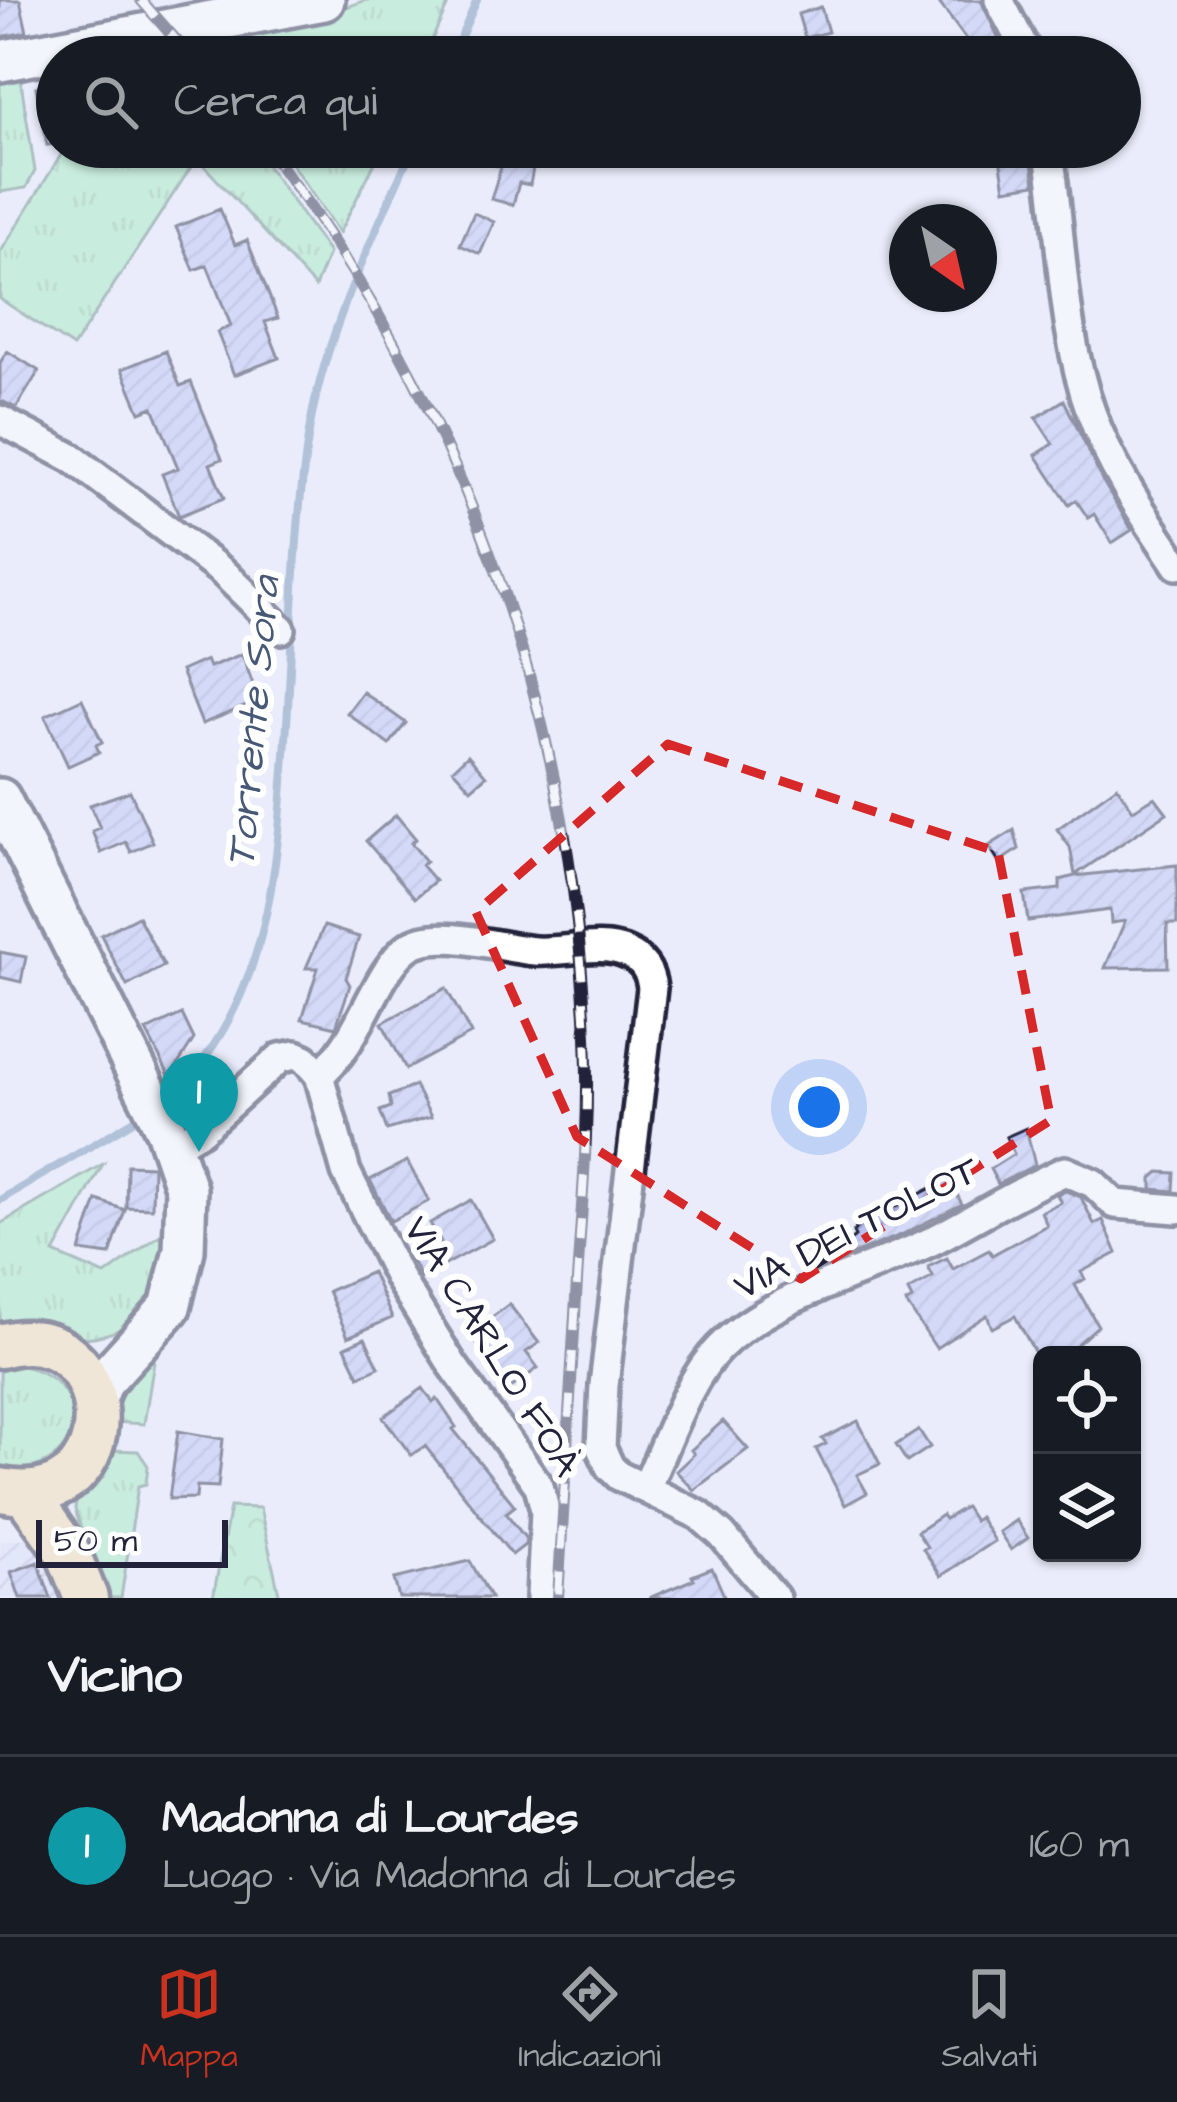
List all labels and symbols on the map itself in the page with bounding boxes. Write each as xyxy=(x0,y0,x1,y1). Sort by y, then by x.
north arrow xyxy=(889,204,997,312)
water label: Torrente Sora xyxy=(212,572,296,870)
pin: 1 xyxy=(160,1053,238,1152)
your location xyxy=(789,1077,849,1137)
street label: VIA DEI TOLOT xyxy=(725,1144,990,1314)
street label: VIA CARLO FOÀ xyxy=(389,1206,593,1488)
scale bar xyxy=(36,1514,228,1567)

